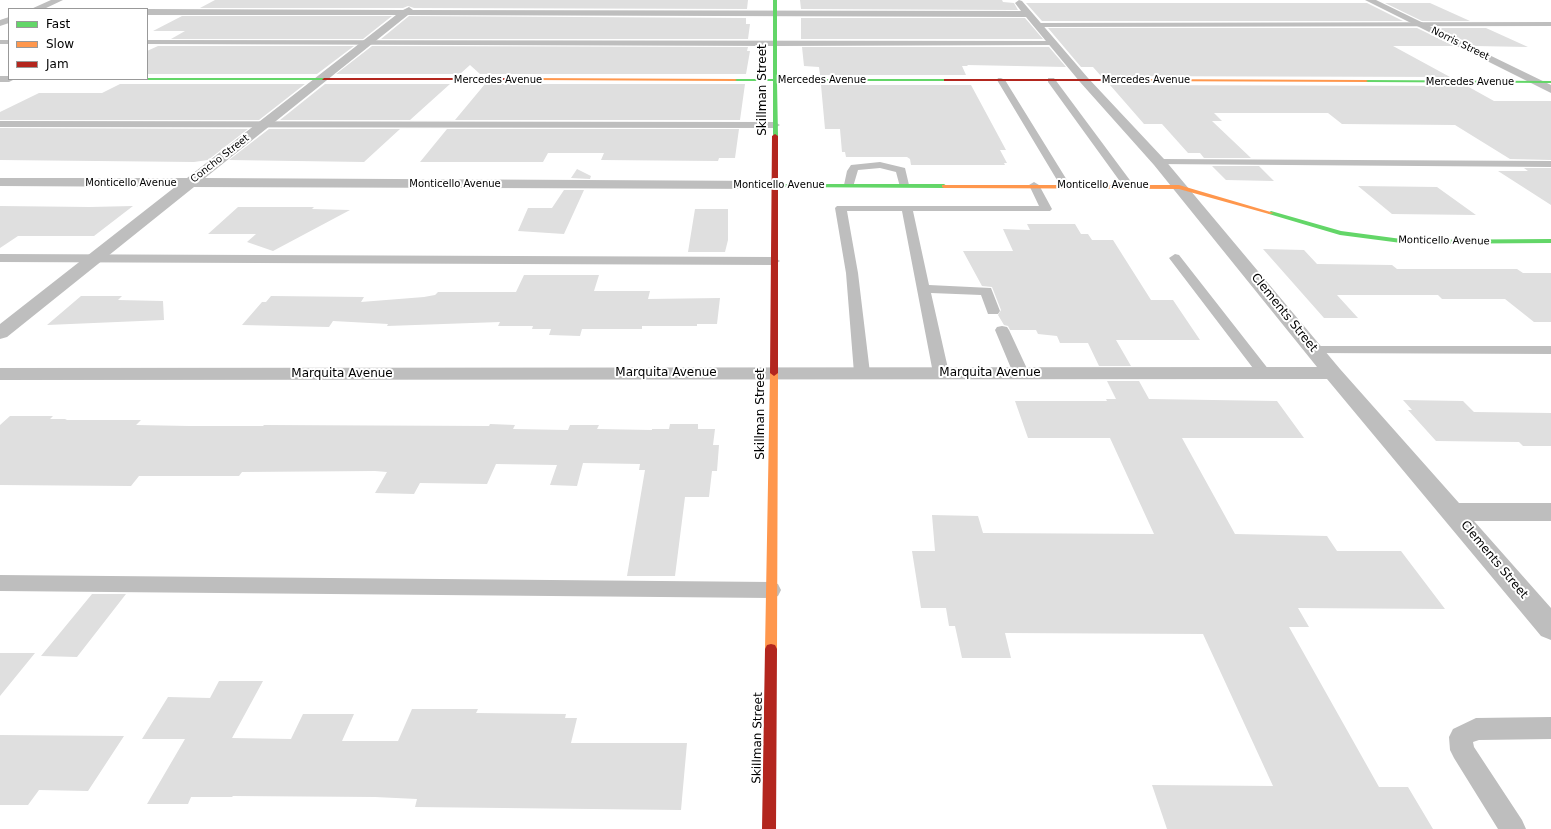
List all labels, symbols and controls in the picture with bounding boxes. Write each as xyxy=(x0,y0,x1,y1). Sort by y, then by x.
legend xyxy=(8,8,148,80)
text: Fast xyxy=(46,17,70,31)
street label: Norris Street xyxy=(1429,25,1491,63)
text: Slow xyxy=(46,37,74,51)
street label: Skillman Street xyxy=(756,44,770,136)
text: Jam xyxy=(46,57,69,71)
street label: Mercedes Avenue xyxy=(454,74,542,86)
street label: Mercedes Avenue xyxy=(778,74,866,86)
street label: Mercedes Avenue xyxy=(1102,74,1190,86)
street label: Mercedes Avenue xyxy=(1426,76,1514,88)
street label: Concho Street xyxy=(188,132,252,186)
street label: Monticello Avenue xyxy=(85,177,177,189)
street label: Monticello Avenue xyxy=(409,178,501,190)
street label: Monticello Avenue xyxy=(733,179,825,191)
street label: Monticello Avenue xyxy=(1057,179,1149,191)
street label: Monticello Avenue xyxy=(1398,234,1490,248)
street label: Clements Street xyxy=(1248,271,1320,355)
street label: Marquita Avenue xyxy=(615,366,717,380)
street label: Marquita Avenue xyxy=(939,366,1041,380)
street label: Marquita Avenue xyxy=(291,367,393,381)
street label: Skillman Street xyxy=(754,368,768,460)
street label: Clements Street xyxy=(1457,518,1531,602)
street label: Skillman Street xyxy=(750,692,766,784)

